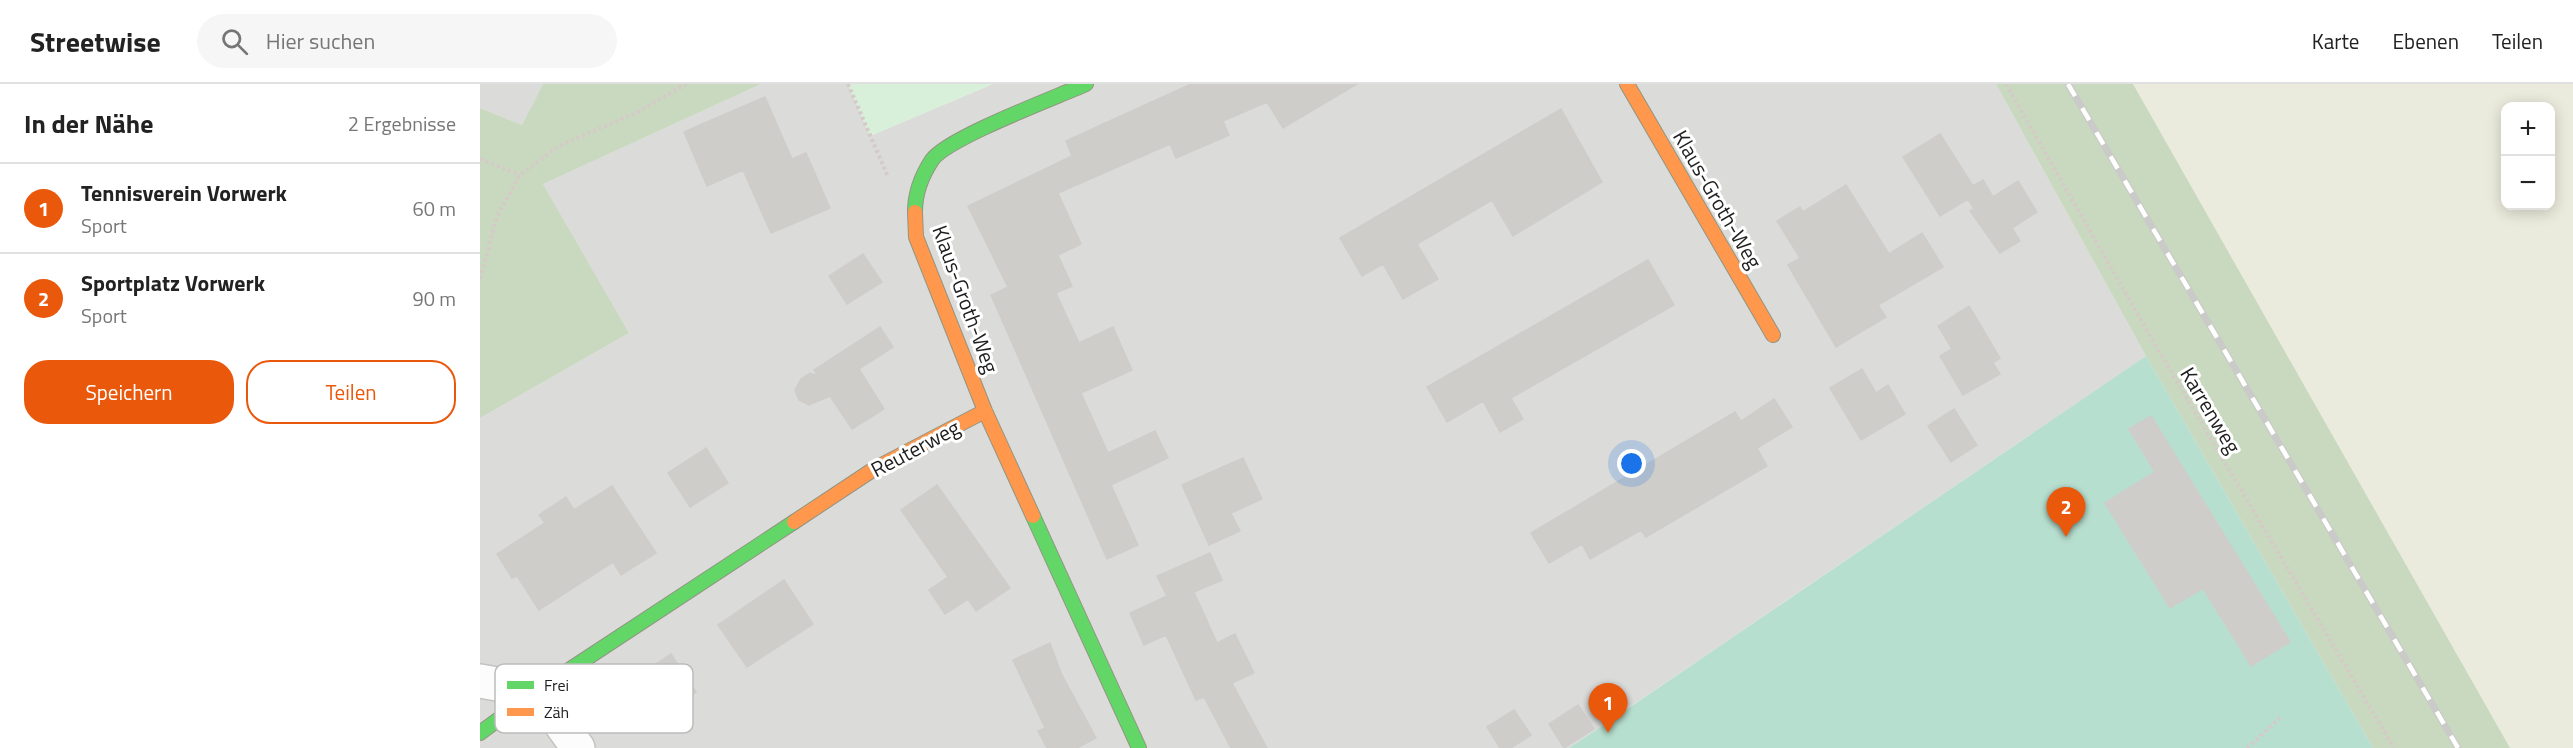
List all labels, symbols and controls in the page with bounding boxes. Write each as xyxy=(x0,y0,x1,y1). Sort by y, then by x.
search box xyxy=(197,14,617,68)
text: Streetwise xyxy=(30,20,161,63)
text: Hier suchen xyxy=(266,24,375,58)
icon: search xyxy=(218,25,251,58)
text: Karte xyxy=(2312,25,2359,57)
text: Ebenen xyxy=(2392,25,2459,57)
text: Teilen xyxy=(2492,25,2543,57)
map controls xyxy=(2501,102,2555,210)
button: + xyxy=(2501,102,2555,156)
text: In der Nähe xyxy=(24,104,153,143)
text: 2 Ergebnisse xyxy=(348,108,456,139)
street label: Klaus-Groth-Weg xyxy=(1665,124,1771,274)
button: − xyxy=(2501,156,2555,210)
text: Tennisverein Vorwerk xyxy=(81,176,287,210)
text: 1 xyxy=(38,193,49,224)
text: 60 m xyxy=(412,193,456,224)
text: Sport xyxy=(81,210,127,241)
street label: Klaus-Groth-Weg xyxy=(924,221,1008,378)
text: Sportplatz Vorwerk xyxy=(81,266,265,300)
text: 2 xyxy=(38,283,49,314)
text: 90 m xyxy=(412,283,456,314)
text: Sport xyxy=(81,300,127,331)
button: Speichern xyxy=(24,360,234,424)
button: Teilen xyxy=(246,360,456,424)
street label: Karrenweg xyxy=(2173,361,2250,459)
street label: Reuterweg xyxy=(865,411,966,485)
your location xyxy=(1617,449,1646,478)
pin: 2 xyxy=(2046,488,2086,537)
legend xyxy=(495,664,693,733)
text: Frei xyxy=(544,673,569,697)
pin: 1 xyxy=(1588,684,1628,733)
text: Zäh xyxy=(544,700,569,724)

